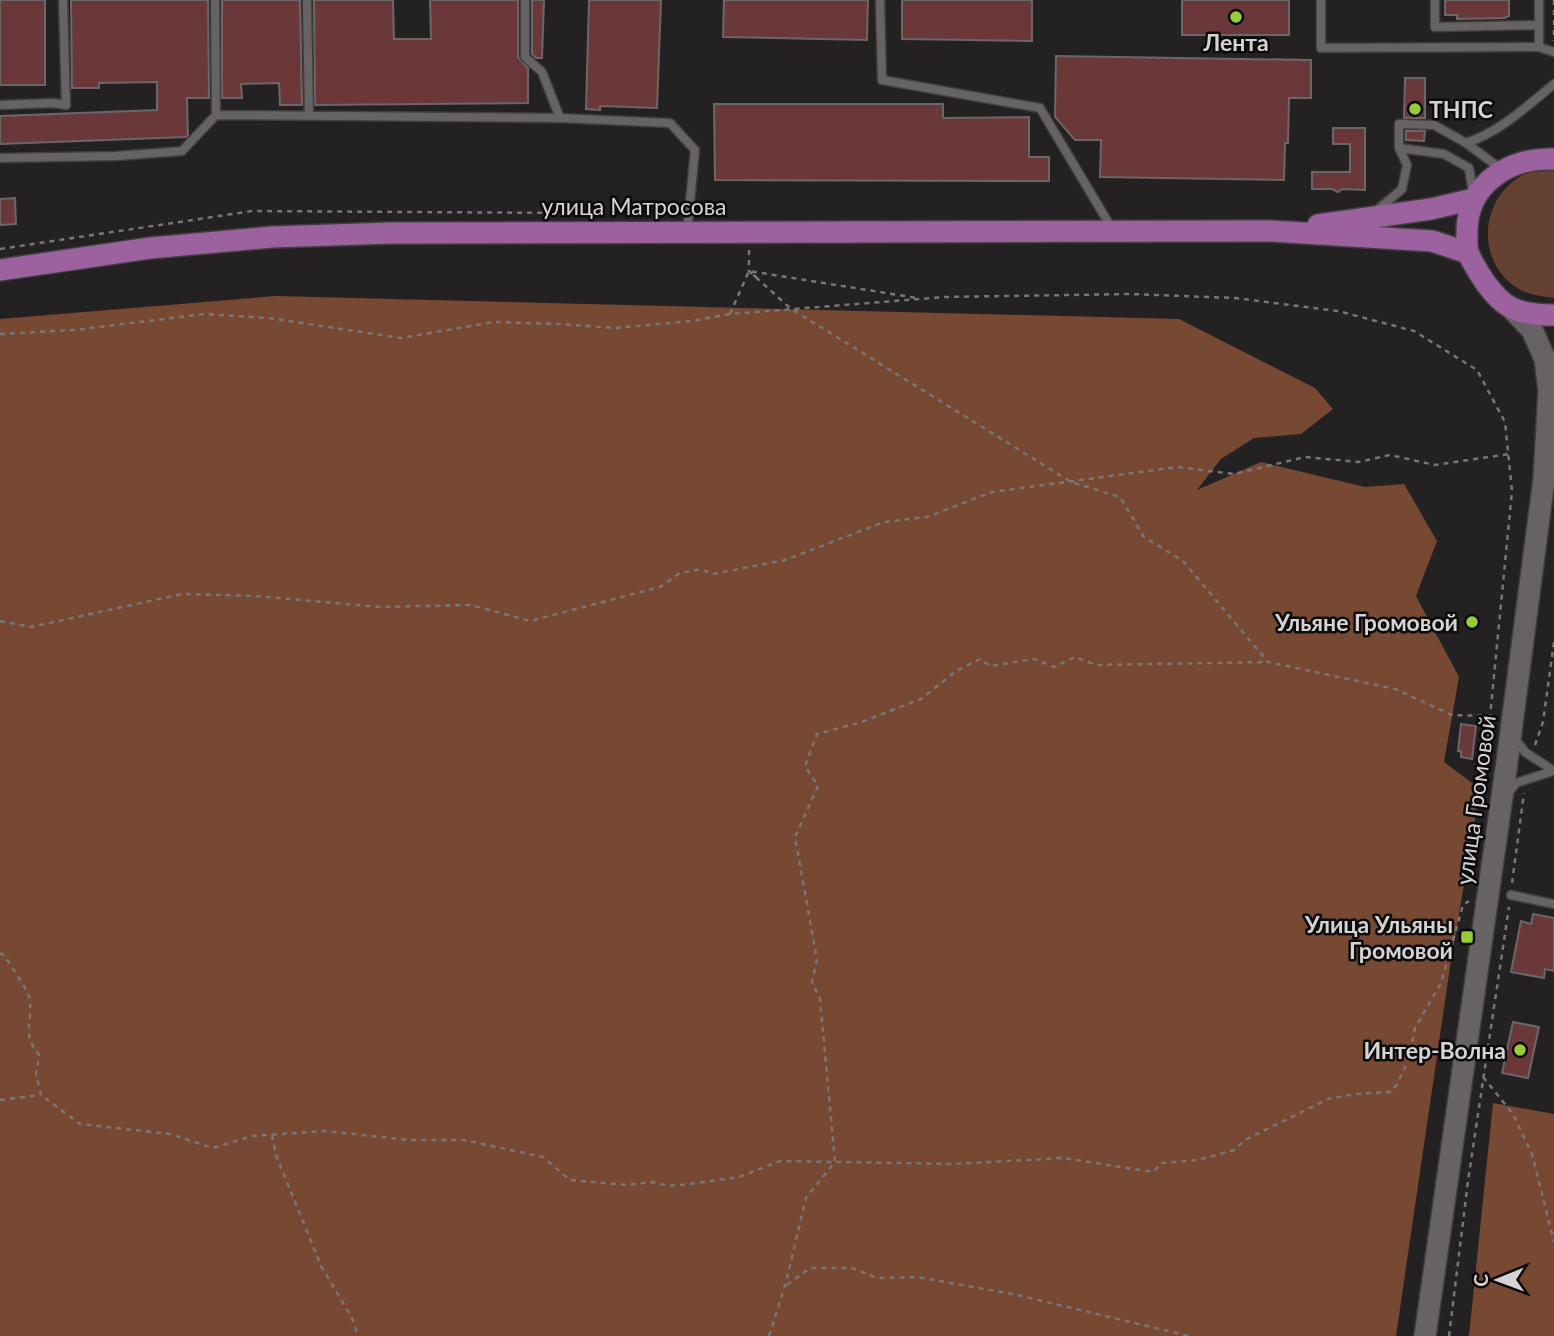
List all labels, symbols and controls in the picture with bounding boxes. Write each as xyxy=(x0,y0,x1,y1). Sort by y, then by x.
marker: Лента xyxy=(1228,9,1244,25)
place label: Лента xyxy=(1202,28,1269,56)
place label: ТНПС xyxy=(1429,95,1493,123)
marker: ТНПС xyxy=(1407,101,1423,117)
street label: улица Матросова xyxy=(541,192,727,220)
place label: Ульяне Громовой xyxy=(1274,608,1458,636)
marker: Ульяне Громовой xyxy=(1464,614,1480,630)
street label: улица Громовой xyxy=(1449,713,1501,887)
place label: Улица Ульяны Громовой xyxy=(1304,910,1453,964)
marker: Улица Ульяны Громовой xyxy=(1459,929,1475,945)
place label: Интер-Волна xyxy=(1364,1036,1506,1064)
marker: Интер-Волна xyxy=(1512,1042,1528,1058)
north arrow xyxy=(1463,1245,1533,1315)
text: С xyxy=(1469,1273,1492,1287)

